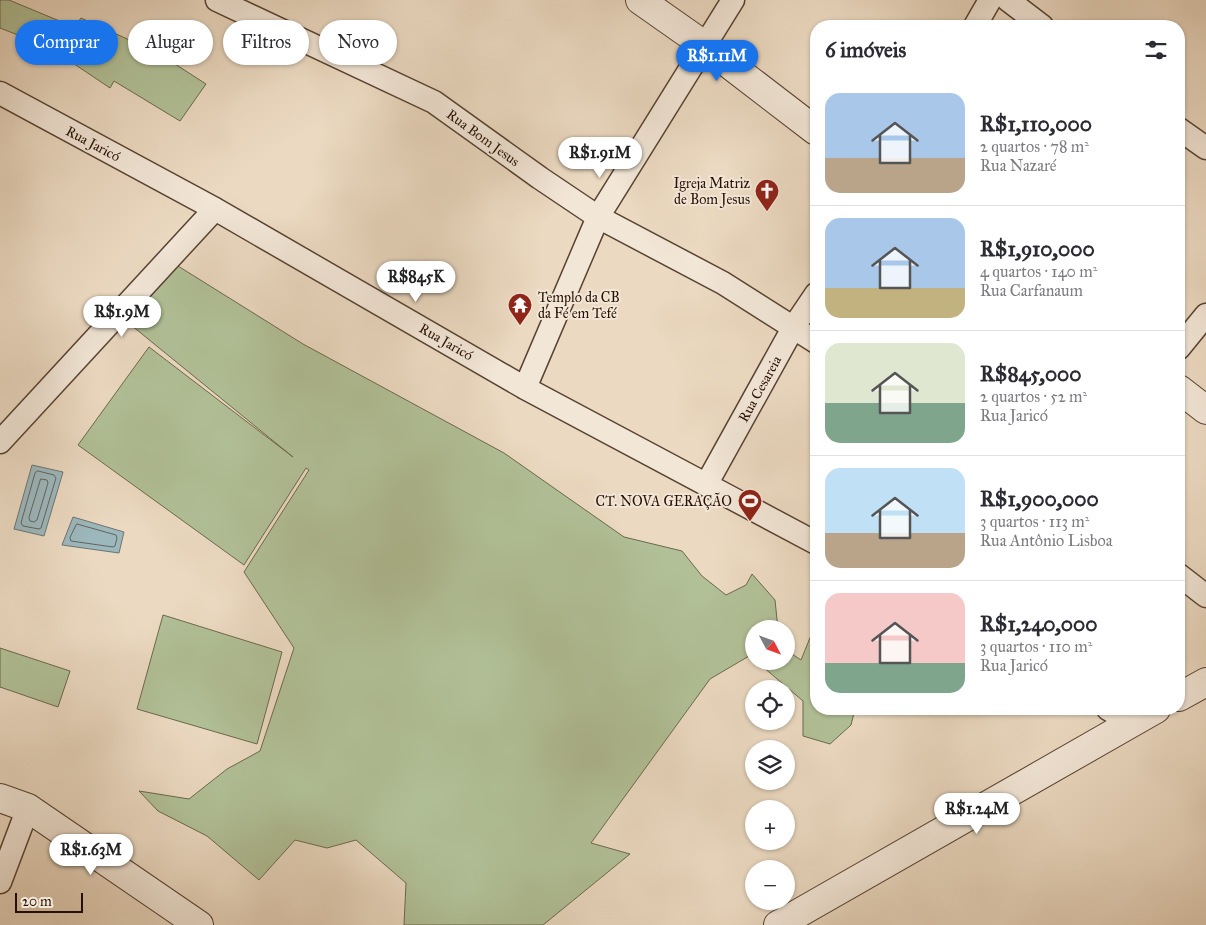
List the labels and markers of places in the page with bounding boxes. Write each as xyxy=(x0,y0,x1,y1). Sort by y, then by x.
pin: R$1.11M xyxy=(671,39,763,82)
pin: R$1.91M xyxy=(554,136,646,179)
place label: Igreja Matriz de Bom Jesus xyxy=(673,175,751,209)
church icon: Igreja Matriz de Bom Jesus xyxy=(754,178,780,212)
pin: R$845K xyxy=(375,260,457,303)
place label: Templo da CB da Fé em Tefé xyxy=(538,289,620,322)
temple icon: Templo da CB da Fé em Tefé xyxy=(507,292,533,326)
pin: R$1.9M xyxy=(81,296,163,338)
sports icon: CT. NOVA GERAÇÃO xyxy=(737,488,763,522)
place label: CT. NOVA GERAÇÃO xyxy=(596,492,732,510)
pin: R$1.24M xyxy=(931,792,1023,835)
pin: R$1.63M xyxy=(45,834,137,876)

